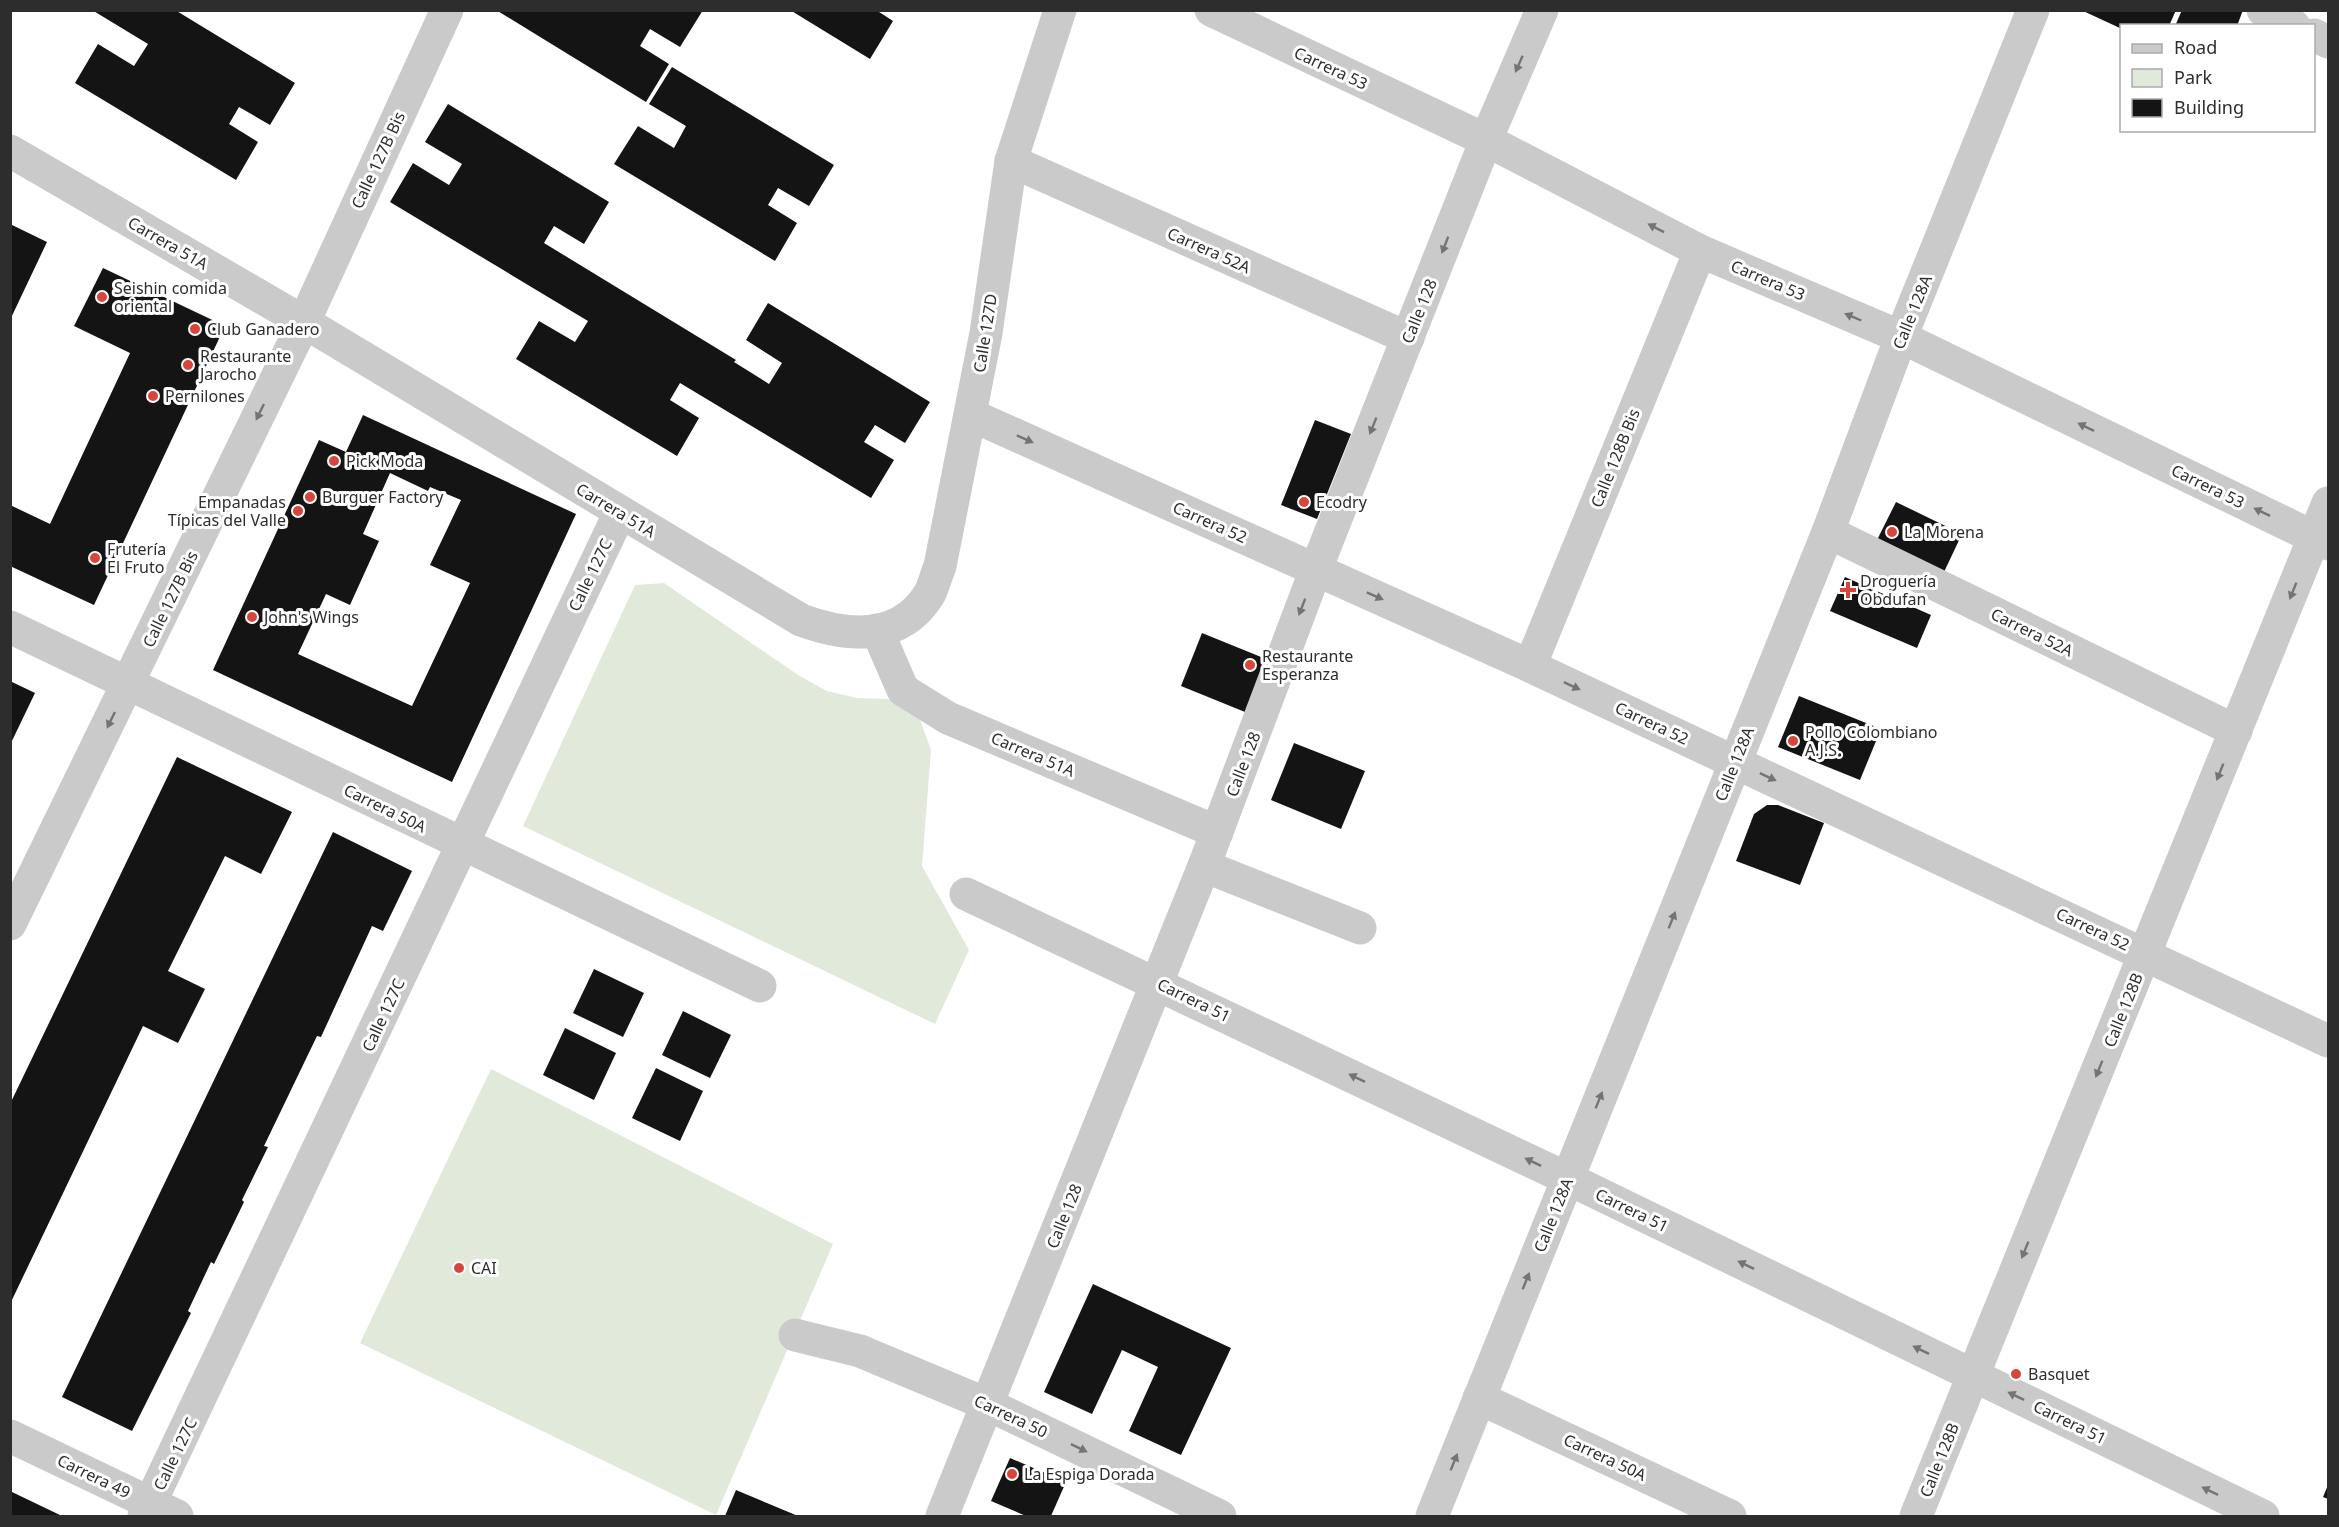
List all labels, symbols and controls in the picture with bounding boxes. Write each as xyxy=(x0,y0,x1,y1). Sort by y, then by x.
legend xyxy=(2120,24,2315,132)
text: Road xyxy=(2174,35,2217,59)
street label: Carrera 53 xyxy=(1291,41,1371,95)
one-way arrow xyxy=(1514,56,1524,74)
text: Park xyxy=(2174,65,2212,89)
text: Building xyxy=(2174,95,2244,119)
street label: Calle 127B Bis xyxy=(346,108,410,212)
street label: Carrera 51A xyxy=(124,211,213,275)
street label: Carrera 52A xyxy=(1164,222,1255,278)
one-way arrow xyxy=(1648,223,1665,233)
one-way arrow xyxy=(1439,236,1449,254)
street label: Carrera 53 xyxy=(1727,254,1809,306)
street label: Calle 128A xyxy=(1887,271,1937,352)
street label: Calle 128 xyxy=(1396,275,1442,347)
place label: Seishin comida oriental xyxy=(114,277,227,317)
marker: Seishin comida oriental xyxy=(95,290,109,304)
street label: Calle 127D xyxy=(968,292,1002,374)
one-way arrow xyxy=(1844,312,1862,322)
place label: Club Ganadero xyxy=(207,318,319,340)
marker: Club Ganadero xyxy=(188,322,202,336)
place label: Restaurante Jarocho xyxy=(198,345,291,385)
marker: Restaurante Jarocho xyxy=(181,358,195,372)
place label: Pernilones xyxy=(165,385,245,407)
marker: Pernilones xyxy=(146,389,160,403)
one-way arrow xyxy=(255,404,265,421)
street label: Calle 128B Bis xyxy=(1585,405,1645,511)
one-way arrow xyxy=(1368,417,1377,435)
one-way arrow xyxy=(2078,423,2095,432)
one-way arrow xyxy=(1016,435,1033,444)
place label: Pick Moda xyxy=(346,450,423,472)
marker: Pick Moda xyxy=(327,454,341,468)
street label: Carrera 53 xyxy=(2168,459,2248,513)
street label: Carrera 51A xyxy=(572,478,660,543)
place label: Burguer Factory xyxy=(322,486,444,508)
marker: Burguer Factory xyxy=(303,490,317,504)
place label: Empanadas Típicas del Valle xyxy=(168,491,286,531)
place label: Ecodry xyxy=(1316,491,1368,513)
marker: Ecodry xyxy=(1297,495,1311,509)
street label: Carrera 52 xyxy=(1170,496,1250,548)
marker: Empanadas Típicas del Valle xyxy=(291,504,305,518)
one-way arrow xyxy=(2253,507,2271,517)
place label: La Morena xyxy=(1904,521,1984,543)
marker: La Morena xyxy=(1885,525,1899,539)
street label: Calle 127C xyxy=(563,535,617,615)
place label: Frutería El Fruto xyxy=(107,538,166,578)
street label: Calle 127B Bis xyxy=(137,547,203,651)
marker: Frutería El Fruto xyxy=(88,551,102,565)
place label: Droguería Obdufan xyxy=(1860,570,1936,610)
marker: Droguería Obdufan xyxy=(1841,583,1855,597)
one-way arrow xyxy=(2288,583,2298,601)
one-way arrow xyxy=(1367,591,1385,601)
one-way arrow xyxy=(1296,599,1306,617)
street label: Carrera 52A xyxy=(1987,603,2077,662)
place label: John's Wings xyxy=(262,606,359,628)
marker: John's Wings xyxy=(245,610,259,624)
place label: Restaurante Esperanza xyxy=(1262,645,1353,685)
marker: Restaurante Esperanza xyxy=(1243,658,1257,672)
one-way arrow xyxy=(1563,681,1580,690)
street label: Carrera 52 xyxy=(1612,696,1692,750)
one-way arrow xyxy=(106,712,116,729)
place label: Pollo Colombiano A.J.S. xyxy=(1805,721,1938,761)
street label: Calle 128A xyxy=(1709,723,1759,804)
street label: Carrera 51A xyxy=(988,726,1079,782)
street label: Calle 128 xyxy=(1221,728,1265,800)
marker: Pollo Colombiano A.J.S. xyxy=(1786,734,1800,748)
one-way arrow xyxy=(2215,763,2224,781)
one-way arrow xyxy=(1759,773,1776,782)
street label: Carrera 50A xyxy=(340,779,430,838)
street label: Carrera 52 xyxy=(2053,902,2133,956)
one-way arrow xyxy=(1667,910,1677,928)
street label: Calle 128B xyxy=(2098,970,2148,1050)
street label: Carrera 51 xyxy=(1154,973,1234,1027)
street label: Calle 127C xyxy=(357,975,409,1055)
one-way arrow xyxy=(2094,1061,2104,1079)
one-way arrow xyxy=(1348,1073,1365,1082)
one-way arrow xyxy=(1594,1091,1604,1109)
one-way arrow xyxy=(1524,1157,1541,1166)
street label: Calle 128A xyxy=(1528,1174,1578,1255)
street label: Calle 128 xyxy=(1041,1180,1087,1252)
street label: Carrera 51 xyxy=(1592,1183,1672,1237)
one-way arrow xyxy=(2020,1241,2029,1259)
place label: CAI xyxy=(471,1257,497,1279)
one-way arrow xyxy=(1737,1260,1755,1270)
marker: CAI xyxy=(452,1261,466,1275)
one-way arrow xyxy=(1522,1272,1532,1290)
one-way arrow xyxy=(1913,1345,1930,1354)
place label: Basquet xyxy=(2028,1363,2090,1385)
marker: Basquet xyxy=(2009,1367,2023,1381)
street label: Carrera 50 xyxy=(971,1389,1051,1443)
one-way arrow xyxy=(2008,1391,2025,1400)
street label: Carrera 51 xyxy=(2030,1395,2110,1449)
street label: Calle 127C xyxy=(148,1414,202,1494)
street label: Calle 128B xyxy=(1914,1420,1964,1500)
street label: Carrera 50A xyxy=(1560,1428,1651,1486)
one-way arrow xyxy=(1071,1444,1088,1453)
street label: Carrera 49 xyxy=(54,1449,134,1503)
one-way arrow xyxy=(1449,1453,1459,1471)
place label: La Espiga Dorada xyxy=(1024,1463,1154,1485)
marker: La Espiga Dorada xyxy=(1005,1467,1019,1481)
one-way arrow xyxy=(2202,1486,2219,1495)

